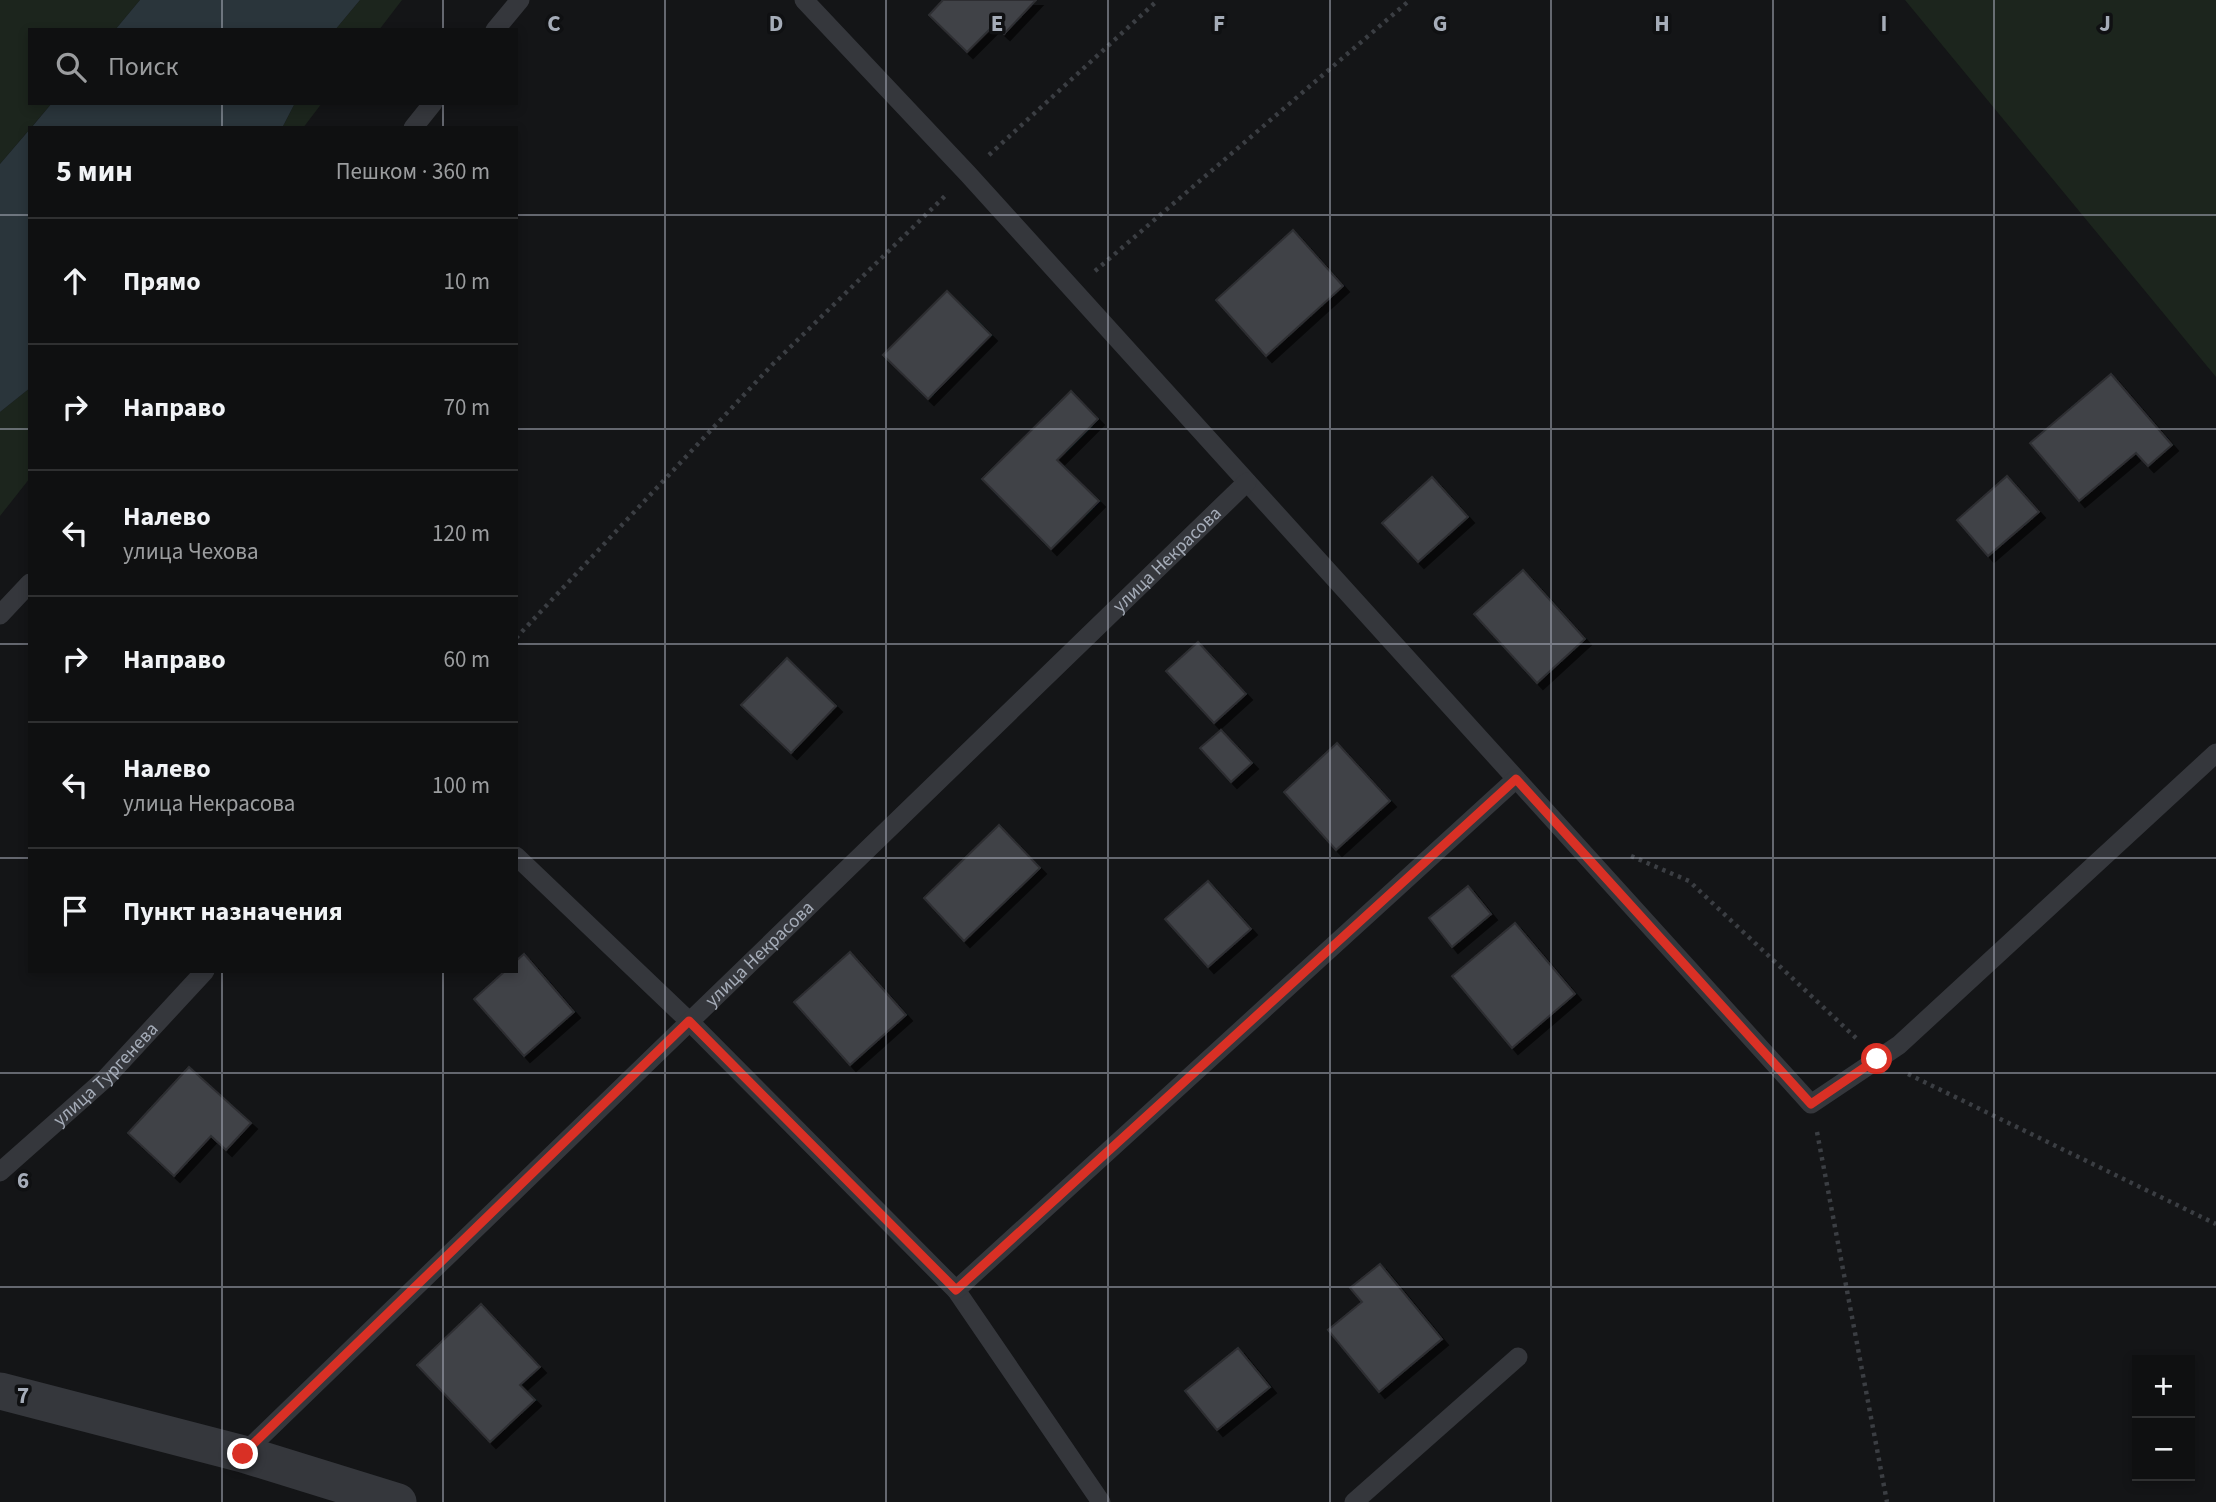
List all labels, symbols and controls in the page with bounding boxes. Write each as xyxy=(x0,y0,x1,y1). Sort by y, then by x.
text: C xyxy=(547,7,561,40)
text: D xyxy=(769,7,783,40)
text: E xyxy=(991,7,1003,40)
text: F xyxy=(1213,7,1225,40)
text: G xyxy=(1433,7,1447,40)
text: H xyxy=(1654,7,1670,40)
text: I xyxy=(1881,7,1887,40)
text: J xyxy=(2099,7,2111,40)
search box xyxy=(28,28,518,105)
icon: search xyxy=(52,48,90,86)
text: Поиск xyxy=(108,48,178,85)
text: 5 мин xyxy=(56,150,133,193)
text: Пешком · 360 m xyxy=(336,155,490,188)
icon: ahead xyxy=(56,262,94,300)
text: Прямо xyxy=(123,263,201,300)
text: 10 m xyxy=(443,265,490,298)
icon: right xyxy=(56,388,94,426)
text: Направо xyxy=(123,389,226,426)
text: 70 m xyxy=(443,391,490,424)
text: Налево xyxy=(123,498,211,535)
street label: улица Некрасова xyxy=(1106,500,1228,619)
icon: left xyxy=(56,514,94,552)
text: 120 m xyxy=(432,517,490,550)
text: улица Чехова xyxy=(123,535,258,568)
icon: right xyxy=(56,640,94,678)
text: Направо xyxy=(123,641,226,678)
text: 60 m xyxy=(443,643,490,676)
text: Налево xyxy=(123,750,211,787)
icon: left xyxy=(56,766,94,804)
text: 100 m xyxy=(432,769,490,802)
text: улица Некрасова xyxy=(123,787,295,820)
icon: arrive xyxy=(56,892,94,930)
text: Пункт назначения xyxy=(123,893,343,930)
street label: улица Некрасова xyxy=(699,895,820,1013)
street label: улица Тургенева xyxy=(47,1016,165,1132)
route start xyxy=(1861,1043,1892,1074)
text: 6 xyxy=(17,1164,29,1197)
map controls xyxy=(2132,1355,2195,1481)
button: + xyxy=(2132,1355,2195,1418)
text: 7 xyxy=(17,1379,29,1412)
button: − xyxy=(2132,1418,2195,1481)
route end xyxy=(227,1438,258,1469)

